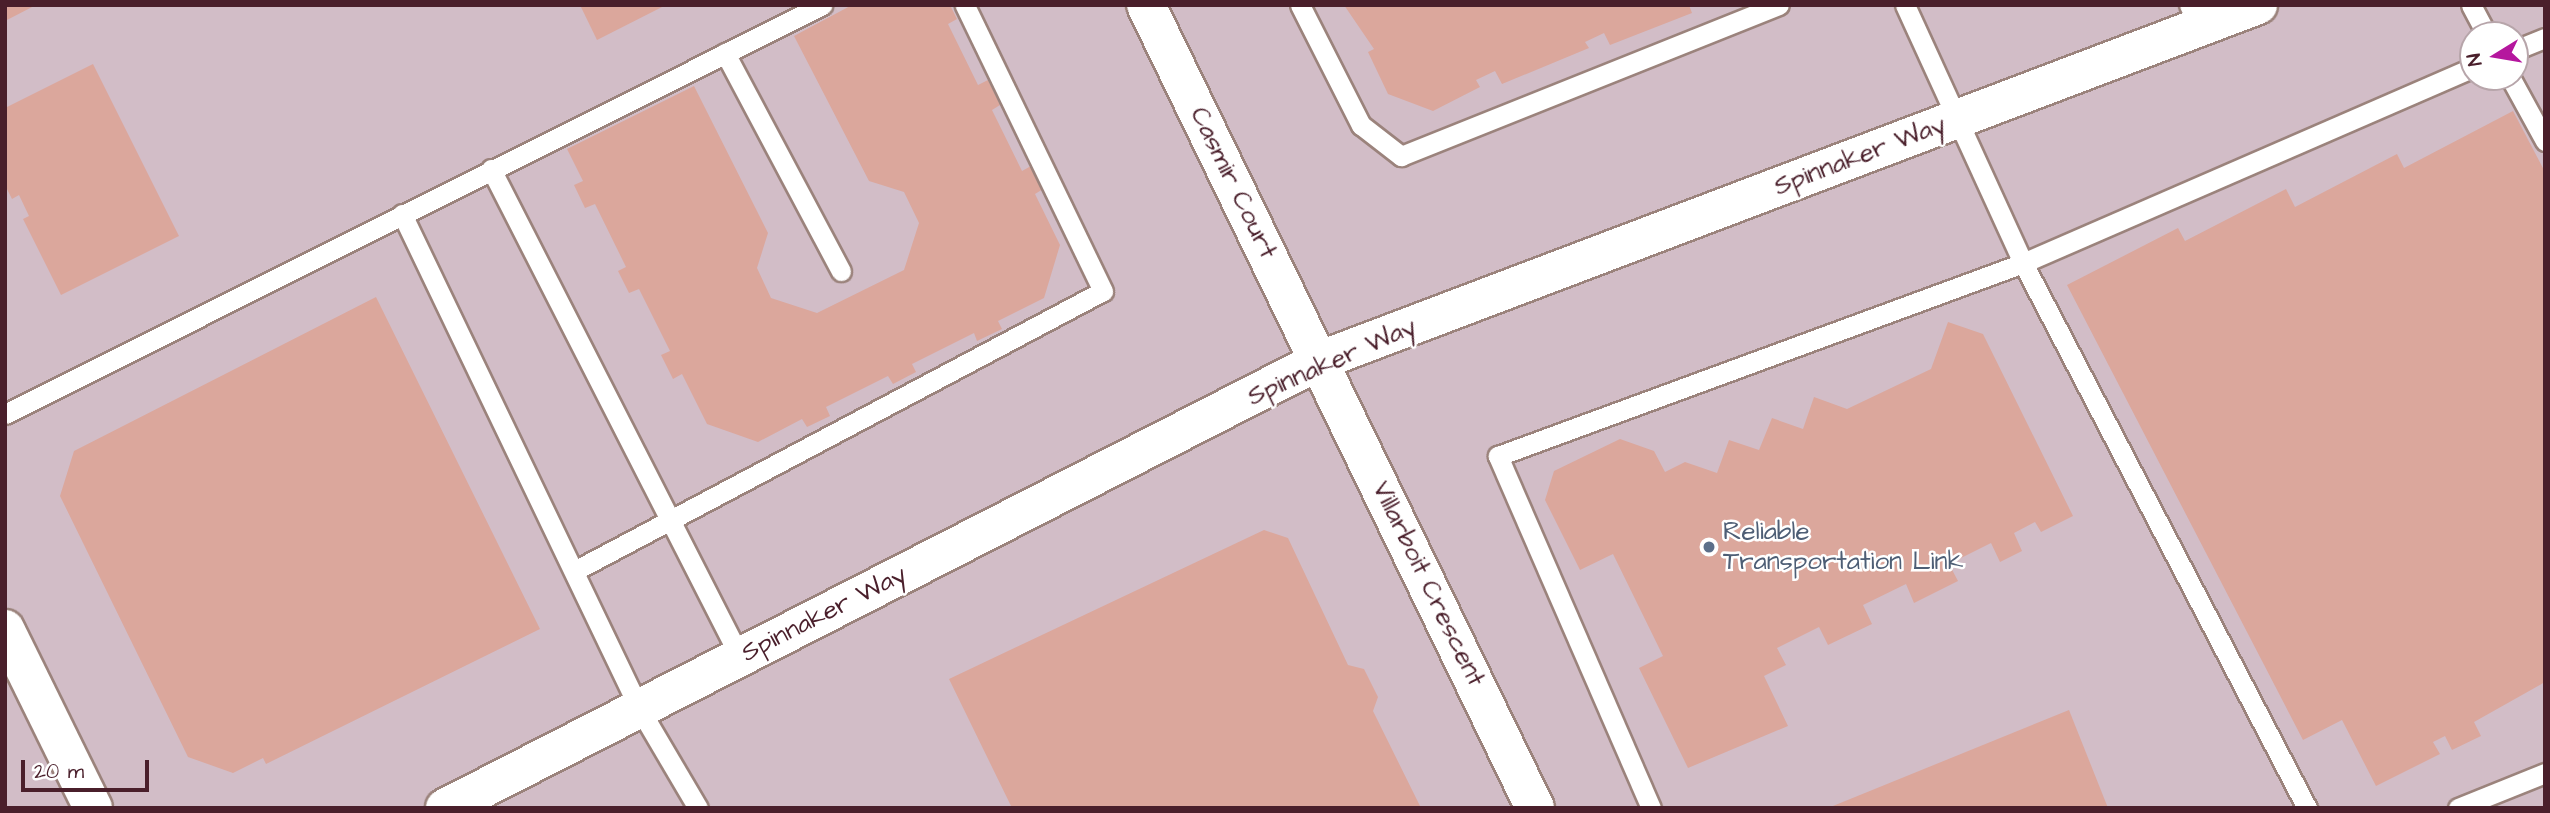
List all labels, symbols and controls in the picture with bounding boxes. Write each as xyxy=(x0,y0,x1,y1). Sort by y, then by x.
north arrow xyxy=(2459,21,2529,91)
text: N xyxy=(2460,51,2489,68)
street label: Casmir Court xyxy=(1183,102,1283,264)
street label: Spinnaker Way xyxy=(1770,109,1950,203)
street label: Spinnaker Way xyxy=(1243,311,1421,413)
street label: Villarboit Crescent xyxy=(1365,477,1491,691)
place label: Reliable Transportation Link xyxy=(1723,516,1963,578)
marker: Reliable Transportation Link xyxy=(1701,539,1717,555)
street label: Spinnaker Way xyxy=(736,559,912,669)
scale bar xyxy=(24,746,152,790)
text: 20 m xyxy=(34,757,84,786)

